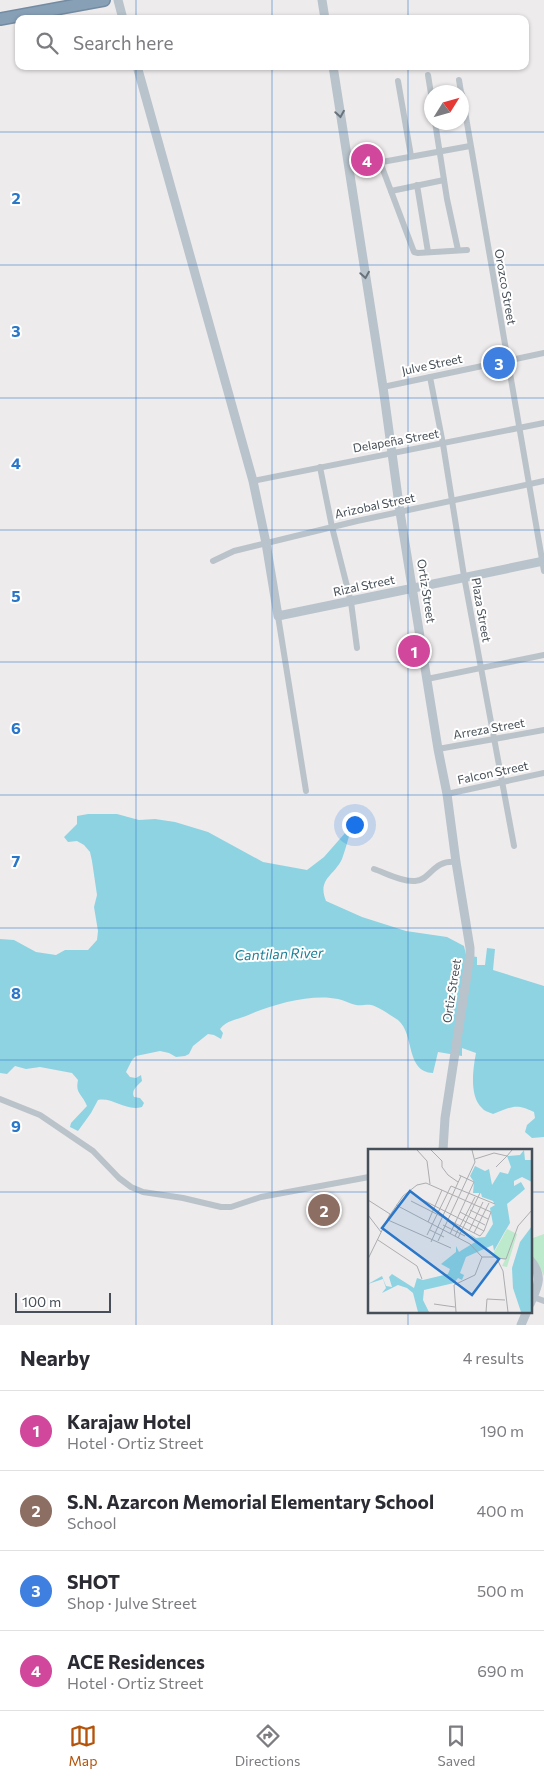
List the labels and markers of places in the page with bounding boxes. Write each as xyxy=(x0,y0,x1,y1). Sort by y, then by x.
pin: 4 xyxy=(351,141,383,179)
pin: 3 xyxy=(483,344,515,382)
pin: 1 xyxy=(398,632,430,670)
pin: 2 xyxy=(308,1191,340,1229)

